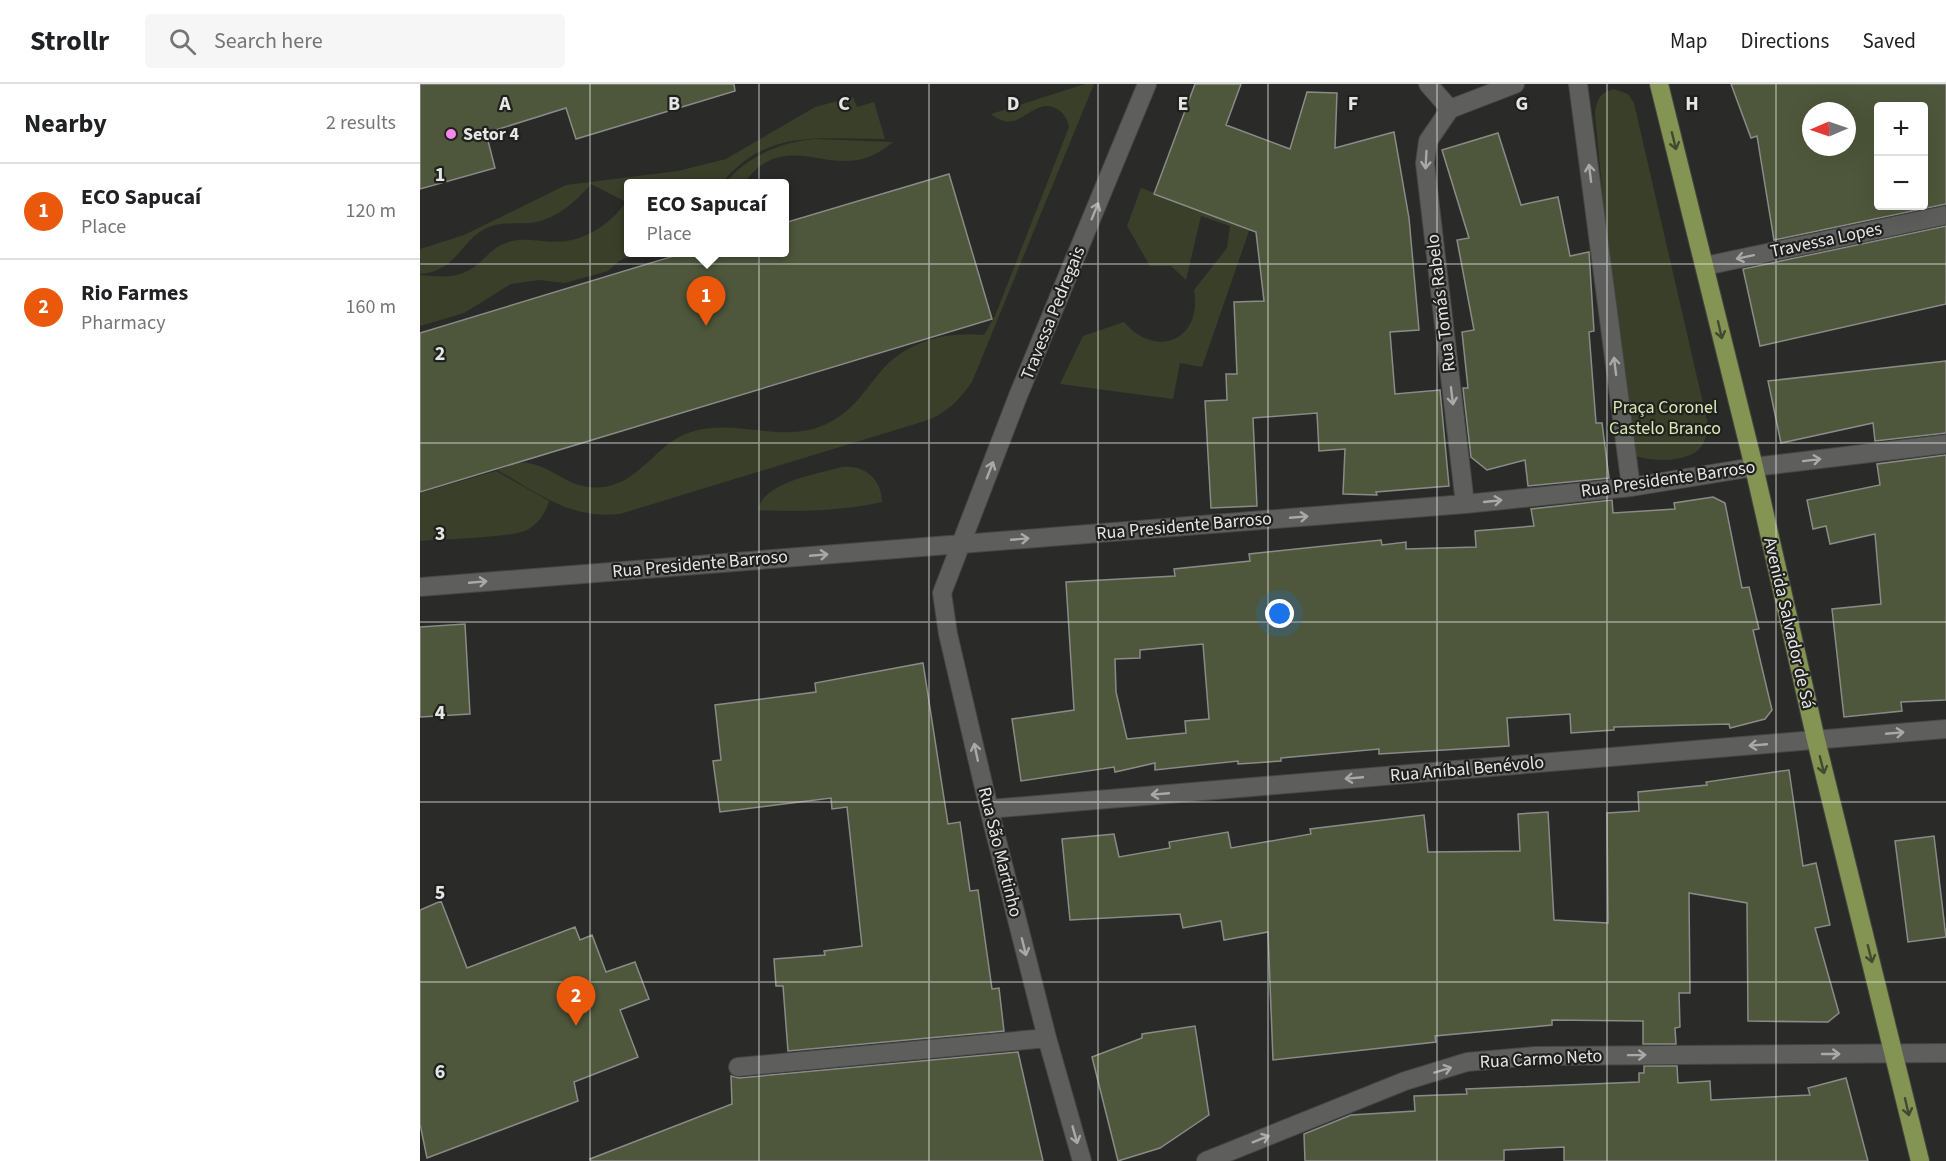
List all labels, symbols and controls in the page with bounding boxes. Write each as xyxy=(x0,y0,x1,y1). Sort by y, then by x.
search box xyxy=(145,14,565,68)
text: Strollr xyxy=(30,21,109,61)
icon: search xyxy=(166,25,199,58)
text: Search here xyxy=(214,25,323,57)
text: Map xyxy=(1670,26,1708,56)
text: Directions xyxy=(1741,26,1829,56)
text: Saved xyxy=(1862,26,1916,56)
text: A xyxy=(498,90,511,118)
text: B xyxy=(668,90,680,118)
text: C xyxy=(838,90,850,118)
text: D xyxy=(1007,90,1019,118)
text: E xyxy=(1178,90,1188,118)
text: F xyxy=(1348,90,1358,118)
text: G xyxy=(1516,90,1528,118)
text: H xyxy=(1685,90,1699,118)
north arrow xyxy=(1802,102,1856,156)
map controls xyxy=(1874,102,1928,210)
button: + xyxy=(1874,102,1928,156)
text: Nearby xyxy=(24,105,107,142)
text: 2 results xyxy=(326,109,396,137)
place label: Setor 4 xyxy=(463,122,519,147)
marker: Setor 4 xyxy=(444,127,458,141)
one-way arrow xyxy=(1668,131,1680,150)
one-way arrow xyxy=(1421,150,1432,170)
button: − xyxy=(1874,156,1928,210)
text: 1 xyxy=(435,161,445,189)
one-way arrow xyxy=(1584,164,1595,183)
popup xyxy=(624,179,789,257)
text: ECO Sapucaí xyxy=(81,181,201,213)
text: ECO Sapucaí xyxy=(646,188,767,220)
text: 1 xyxy=(38,197,49,225)
text: 120 m xyxy=(346,197,396,225)
one-way arrow xyxy=(1090,202,1101,221)
text: Place xyxy=(81,213,126,241)
street label: Travessa Lopes xyxy=(1768,216,1884,264)
text: Place xyxy=(646,220,692,248)
street label: Rua Tomás Rabelo xyxy=(1420,233,1462,373)
street label: Travessa Pedregais xyxy=(1015,242,1091,384)
one-way arrow xyxy=(1736,252,1755,264)
pin: 1 xyxy=(686,276,726,326)
text: Rio Farmes xyxy=(81,277,188,309)
text: 2 xyxy=(38,293,49,321)
text: 160 m xyxy=(346,293,396,321)
text: Pharmacy xyxy=(81,309,165,337)
one-way arrow xyxy=(1715,320,1727,339)
text: 2 xyxy=(435,340,445,368)
one-way arrow xyxy=(1609,357,1620,377)
one-way arrow xyxy=(1447,385,1458,405)
park label: Praça Coronel Castelo Branco xyxy=(1609,395,1721,441)
street label: Rua Presidente Barroso xyxy=(1579,454,1757,504)
one-way arrow xyxy=(1801,454,1821,465)
one-way arrow xyxy=(986,461,997,480)
one-way arrow xyxy=(1482,495,1502,506)
street label: Rua Presidente Barroso xyxy=(1095,506,1273,546)
one-way arrow xyxy=(1288,511,1308,522)
text: 3 xyxy=(435,520,445,548)
one-way arrow xyxy=(1010,534,1030,545)
street label: Avenida Salvador de Sá xyxy=(1757,535,1821,711)
street label: Rua Presidente Barroso xyxy=(611,544,789,584)
one-way arrow xyxy=(809,549,829,560)
one-way arrow xyxy=(468,577,488,588)
your location xyxy=(1265,599,1294,628)
text: 4 xyxy=(435,699,446,727)
one-way arrow xyxy=(1885,728,1905,739)
one-way arrow xyxy=(1748,740,1768,751)
one-way arrow xyxy=(970,742,981,762)
street label: Rua Aníbal Benévolo xyxy=(1389,750,1545,788)
one-way arrow xyxy=(1817,755,1829,774)
one-way arrow xyxy=(1344,773,1364,784)
street label: Rua São Martinho xyxy=(972,784,1028,920)
one-way arrow xyxy=(1150,789,1170,800)
text: 5 xyxy=(435,879,445,907)
one-way arrow xyxy=(1018,937,1030,956)
one-way arrow xyxy=(1864,945,1876,964)
pin: 2 xyxy=(556,976,596,1026)
street label: Rua Carmo Neto xyxy=(1479,1043,1603,1075)
one-way arrow xyxy=(1821,1048,1841,1059)
one-way arrow xyxy=(1626,1049,1646,1061)
text: 6 xyxy=(435,1058,445,1086)
one-way arrow xyxy=(1433,1064,1452,1075)
one-way arrow xyxy=(1902,1097,1914,1116)
one-way arrow xyxy=(1069,1125,1081,1144)
one-way arrow xyxy=(1251,1133,1270,1144)

